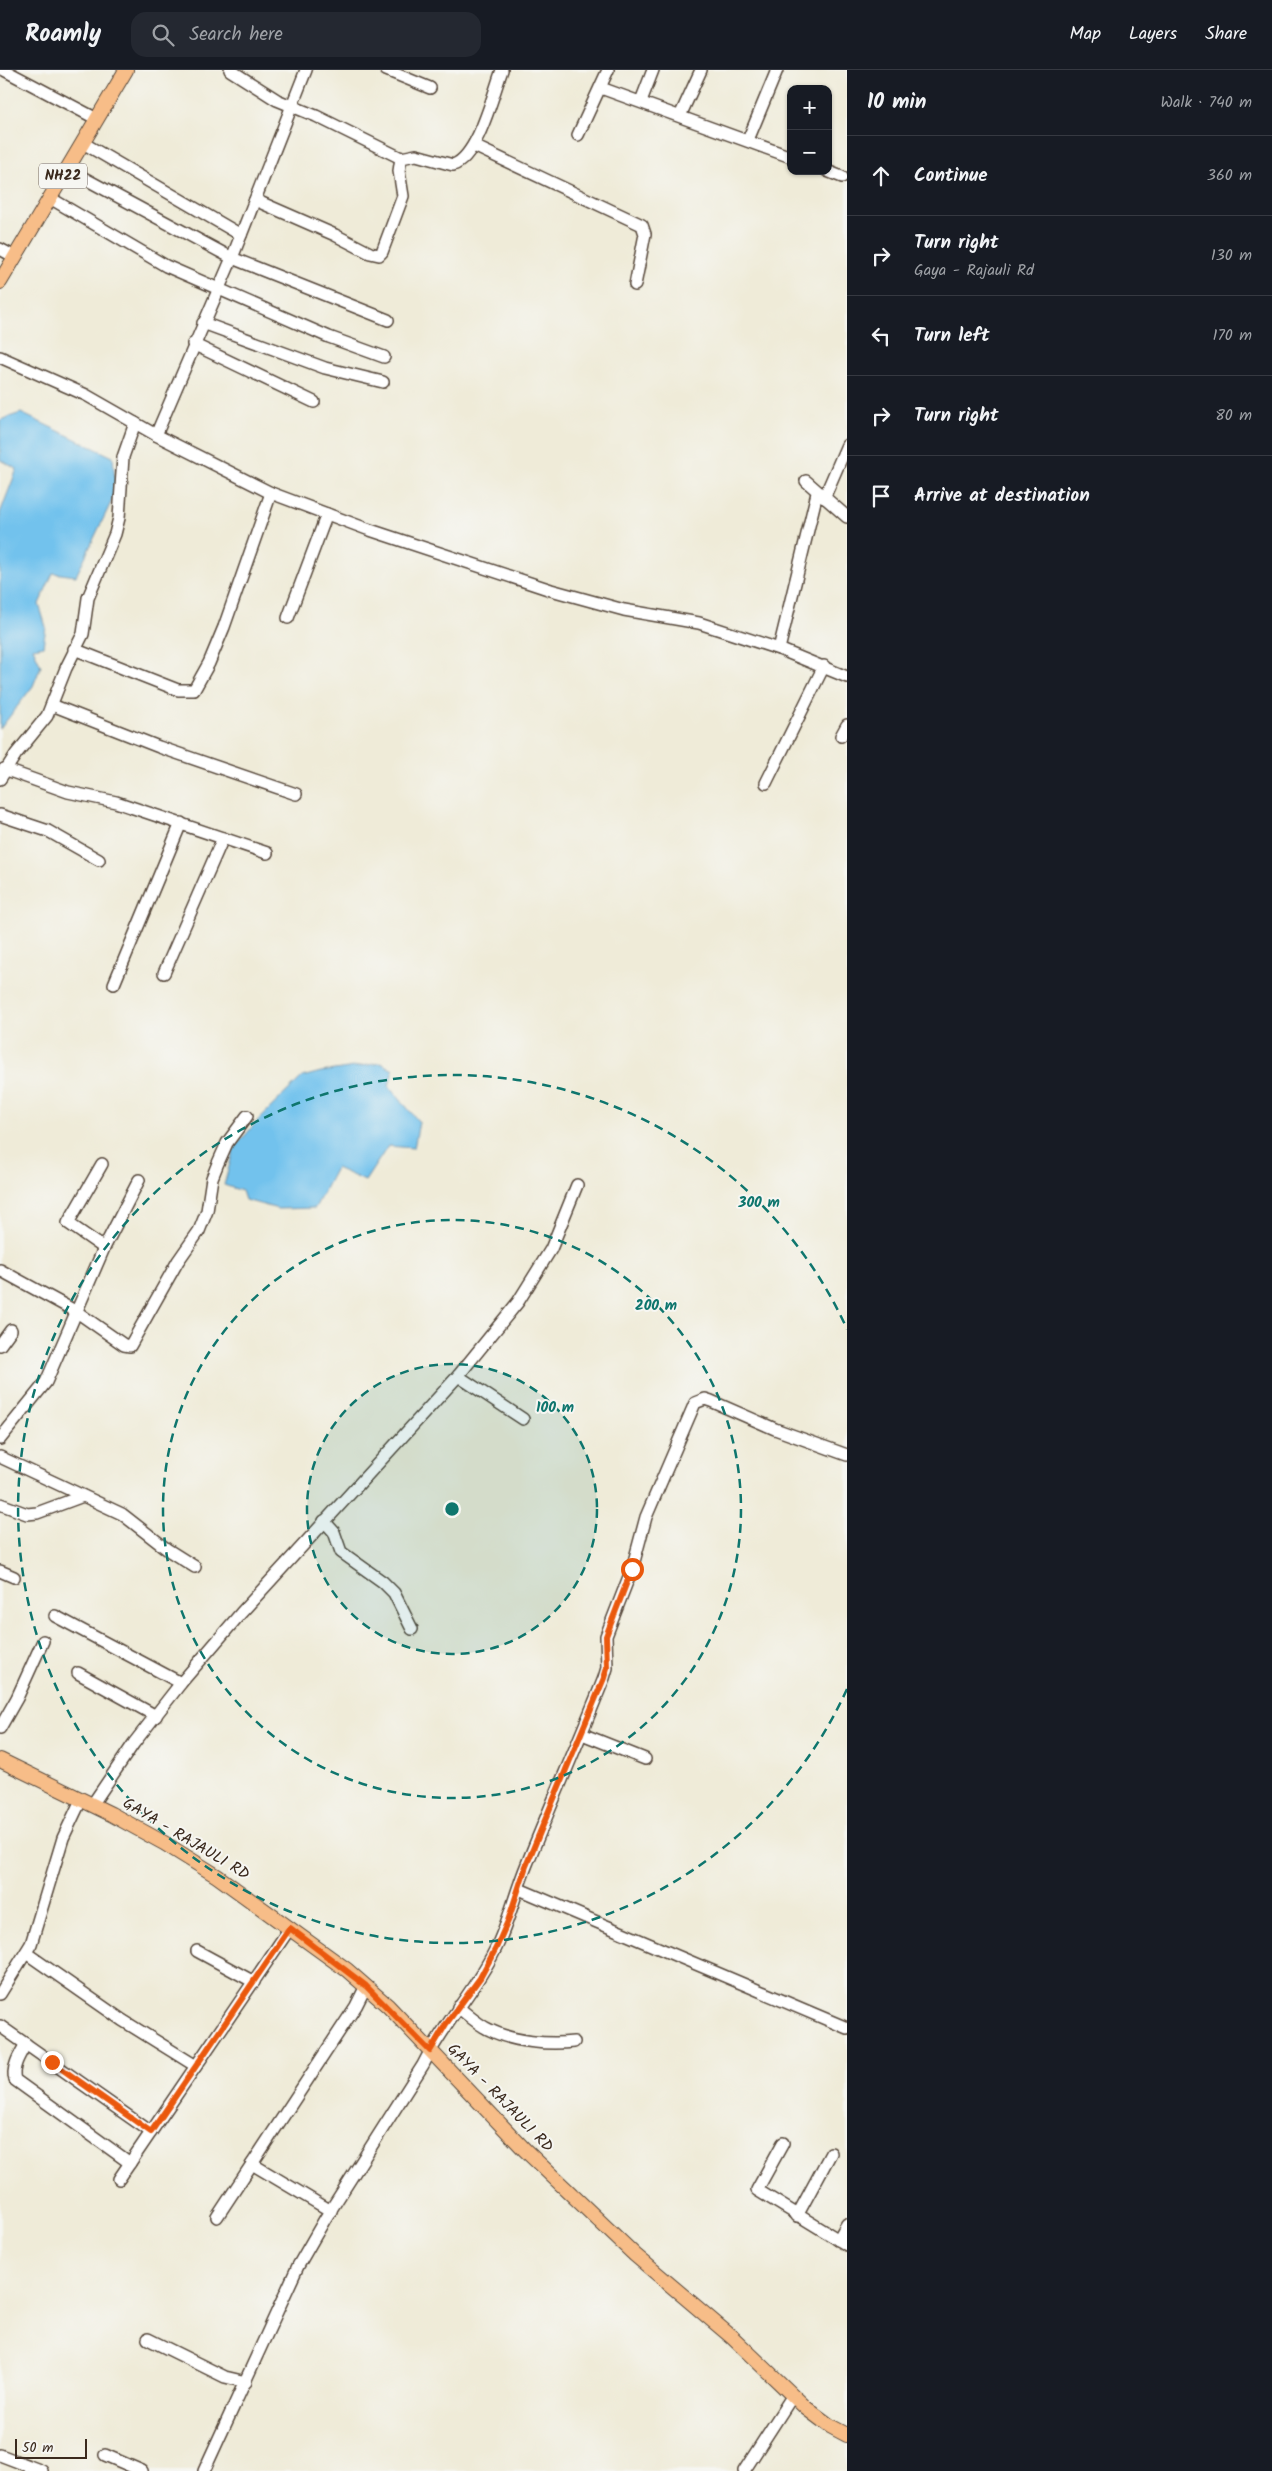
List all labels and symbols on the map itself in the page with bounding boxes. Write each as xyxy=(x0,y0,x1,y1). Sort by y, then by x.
road number: NH22 xyxy=(39,164,87,188)
text: 300 m xyxy=(737,1191,780,1215)
text: 200 m xyxy=(635,1294,677,1318)
text: 100 m xyxy=(536,1396,574,1420)
centre of rings xyxy=(443,1500,461,1518)
route start xyxy=(621,1558,644,1581)
street label: GAYA - RAJAULI RD xyxy=(118,1791,254,1887)
street label: GAYA - RAJAULI RD xyxy=(441,2037,559,2159)
route end xyxy=(41,2051,64,2074)
scale bar xyxy=(15,2436,88,2459)

